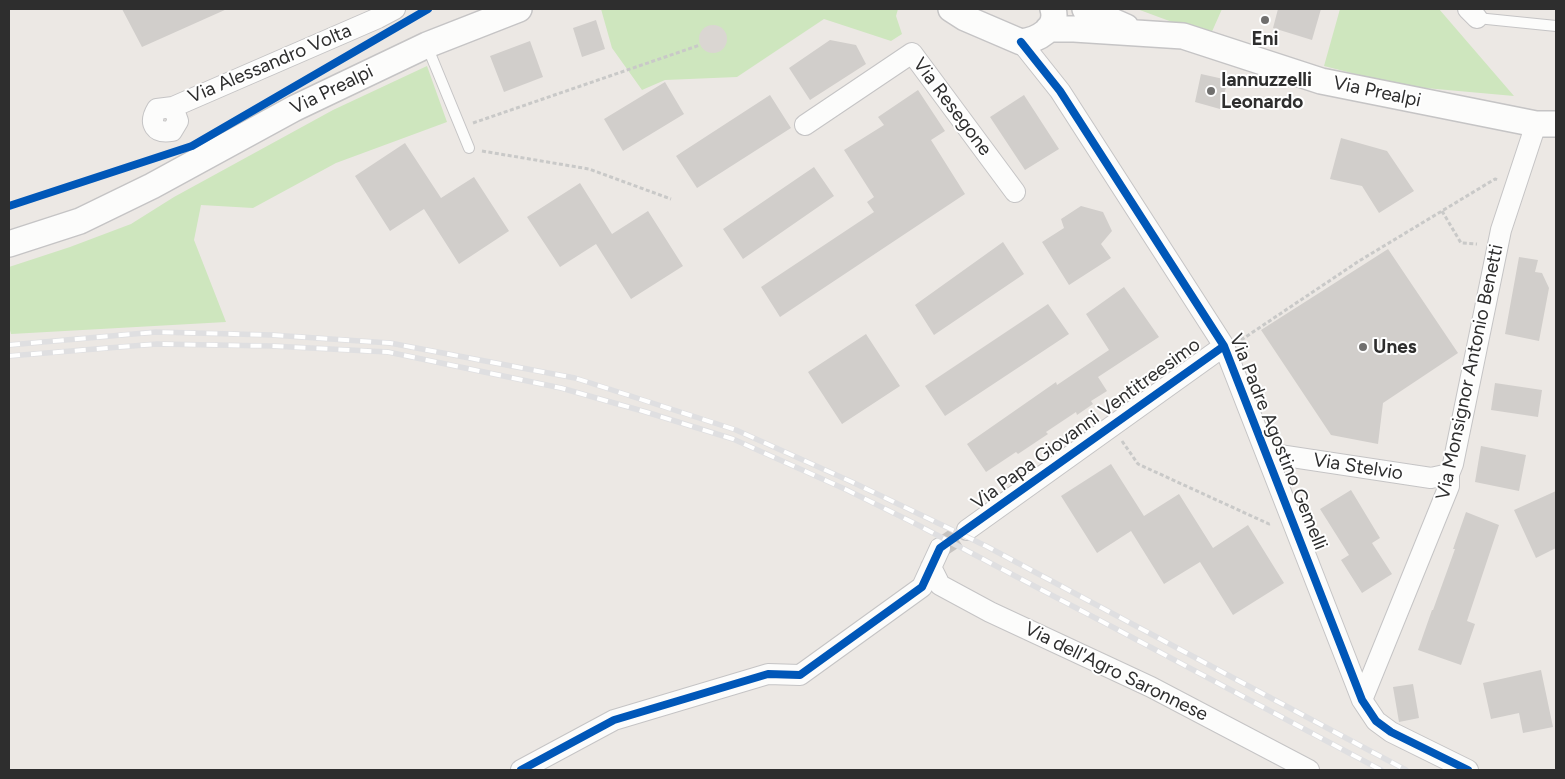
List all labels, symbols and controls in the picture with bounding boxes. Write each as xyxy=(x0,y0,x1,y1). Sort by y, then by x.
marker: Eni xyxy=(1259,14,1271,26)
street label: Via Alessandro Volta xyxy=(185,19,355,109)
place label: Eni xyxy=(1252,28,1278,50)
street label: Via Resegone xyxy=(908,54,996,160)
street label: Via Prealpi xyxy=(287,60,377,120)
place label: Iannuzzelli Leonardo xyxy=(1221,69,1312,113)
street label: Via Prealpi xyxy=(1331,72,1423,112)
marker: Iannuzzelli Leonardo xyxy=(1205,85,1217,97)
street label: Via Monsignor Antonio Benetti xyxy=(1432,242,1508,502)
street label: Via Padre Agostino Gemelli xyxy=(1224,331,1332,553)
street label: Via Papa Giovanni Ventitreesimo xyxy=(967,333,1205,515)
place label: Unes xyxy=(1373,336,1417,358)
marker: Unes xyxy=(1357,341,1369,353)
street label: Via Stelvio xyxy=(1311,449,1405,485)
street label: Via dell'Agro Saronnese xyxy=(1021,618,1211,726)

